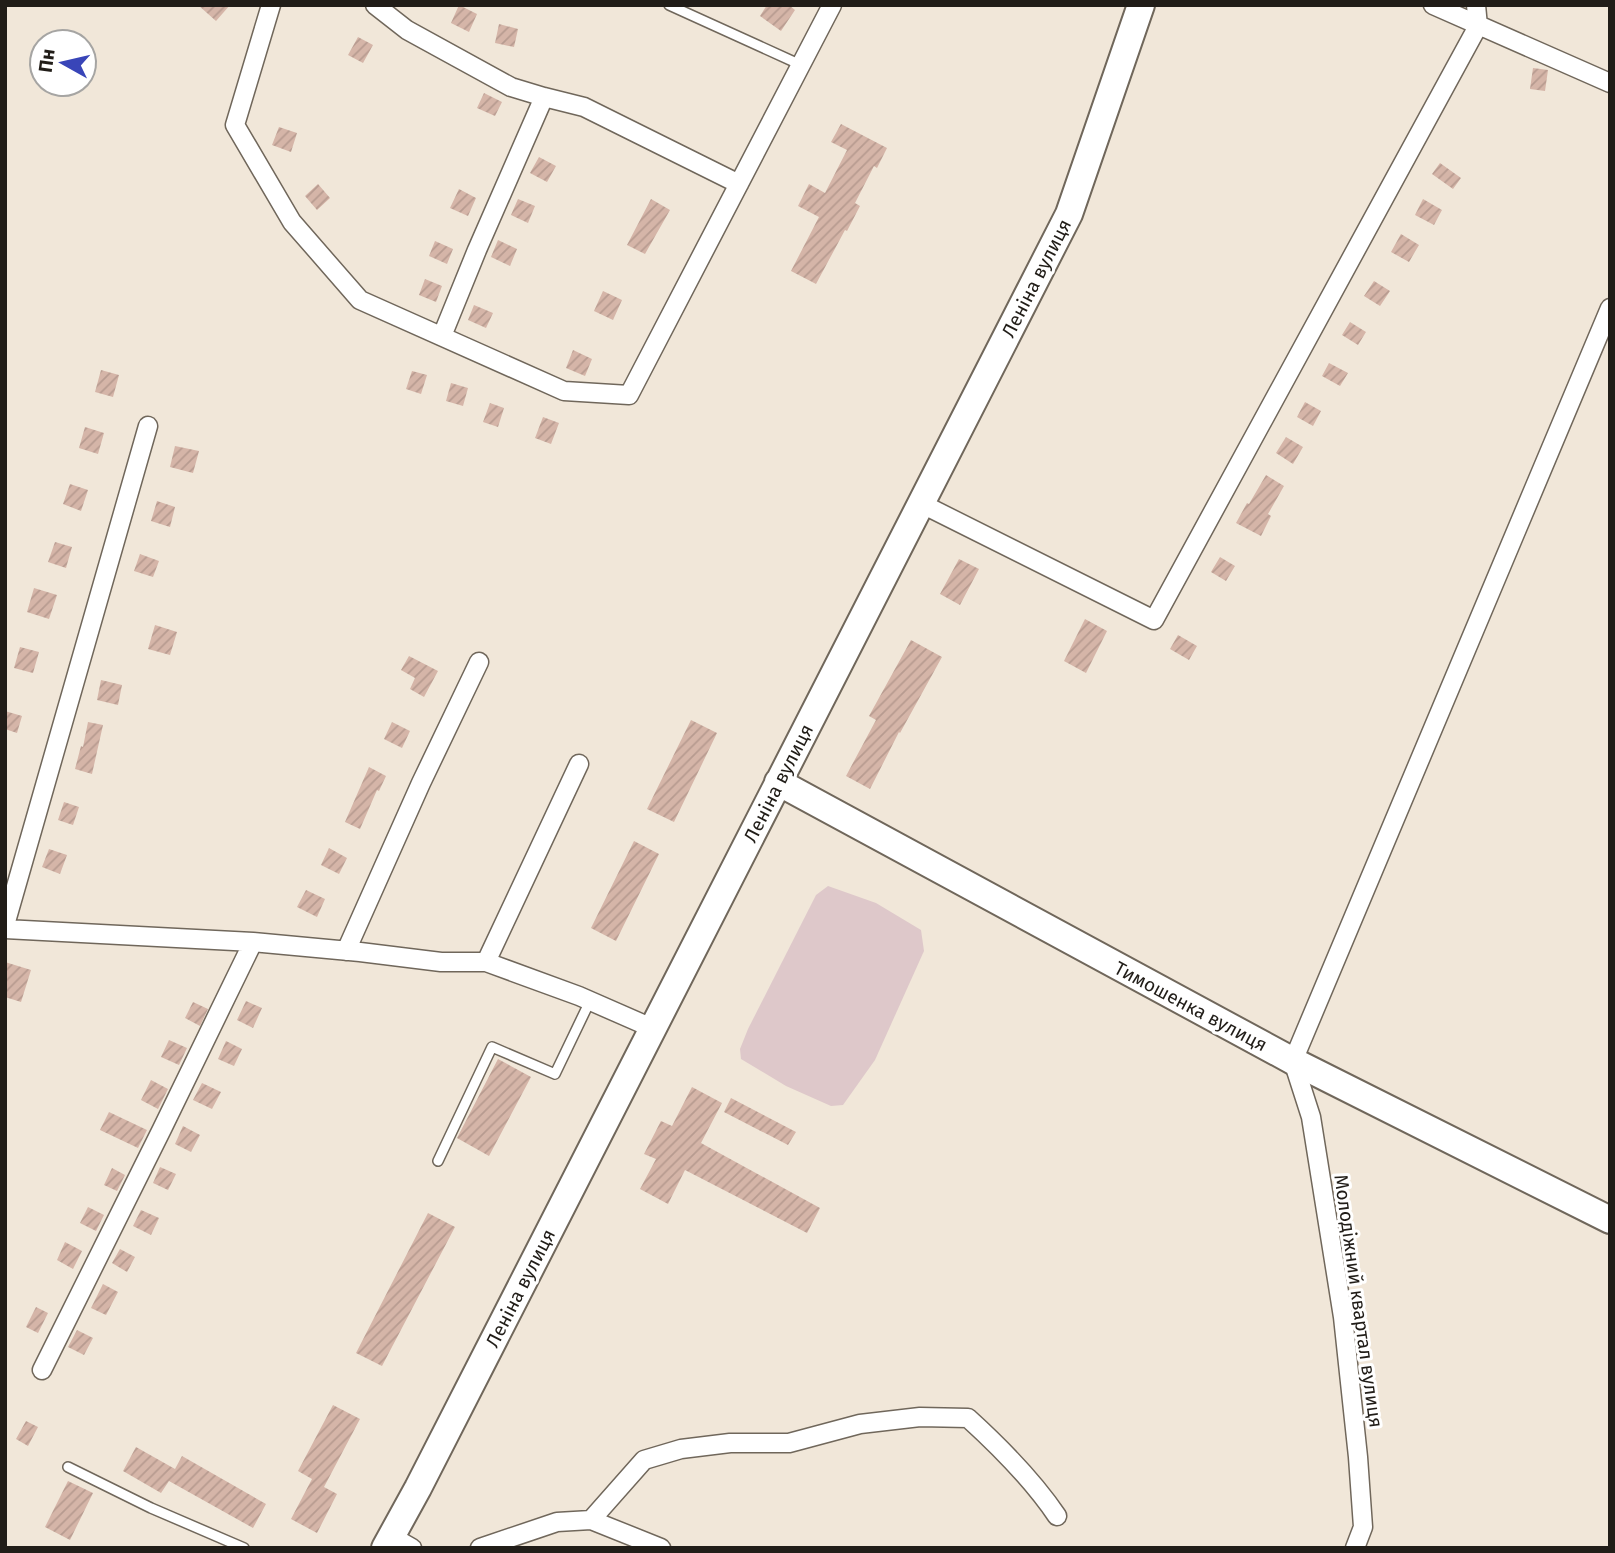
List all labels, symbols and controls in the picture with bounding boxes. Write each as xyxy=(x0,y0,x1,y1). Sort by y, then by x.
north arrow xyxy=(28,28,98,98)
text: Пн xyxy=(34,47,60,74)
street label: Леніна вулиця xyxy=(997,215,1076,341)
street label: Леніна вулиця xyxy=(739,720,818,846)
street label: Тимошенка вулиця xyxy=(1110,956,1271,1056)
street label: Молодіжний квартал вулиця xyxy=(1329,1173,1388,1429)
street label: Леніна вулиця xyxy=(481,1225,560,1351)

